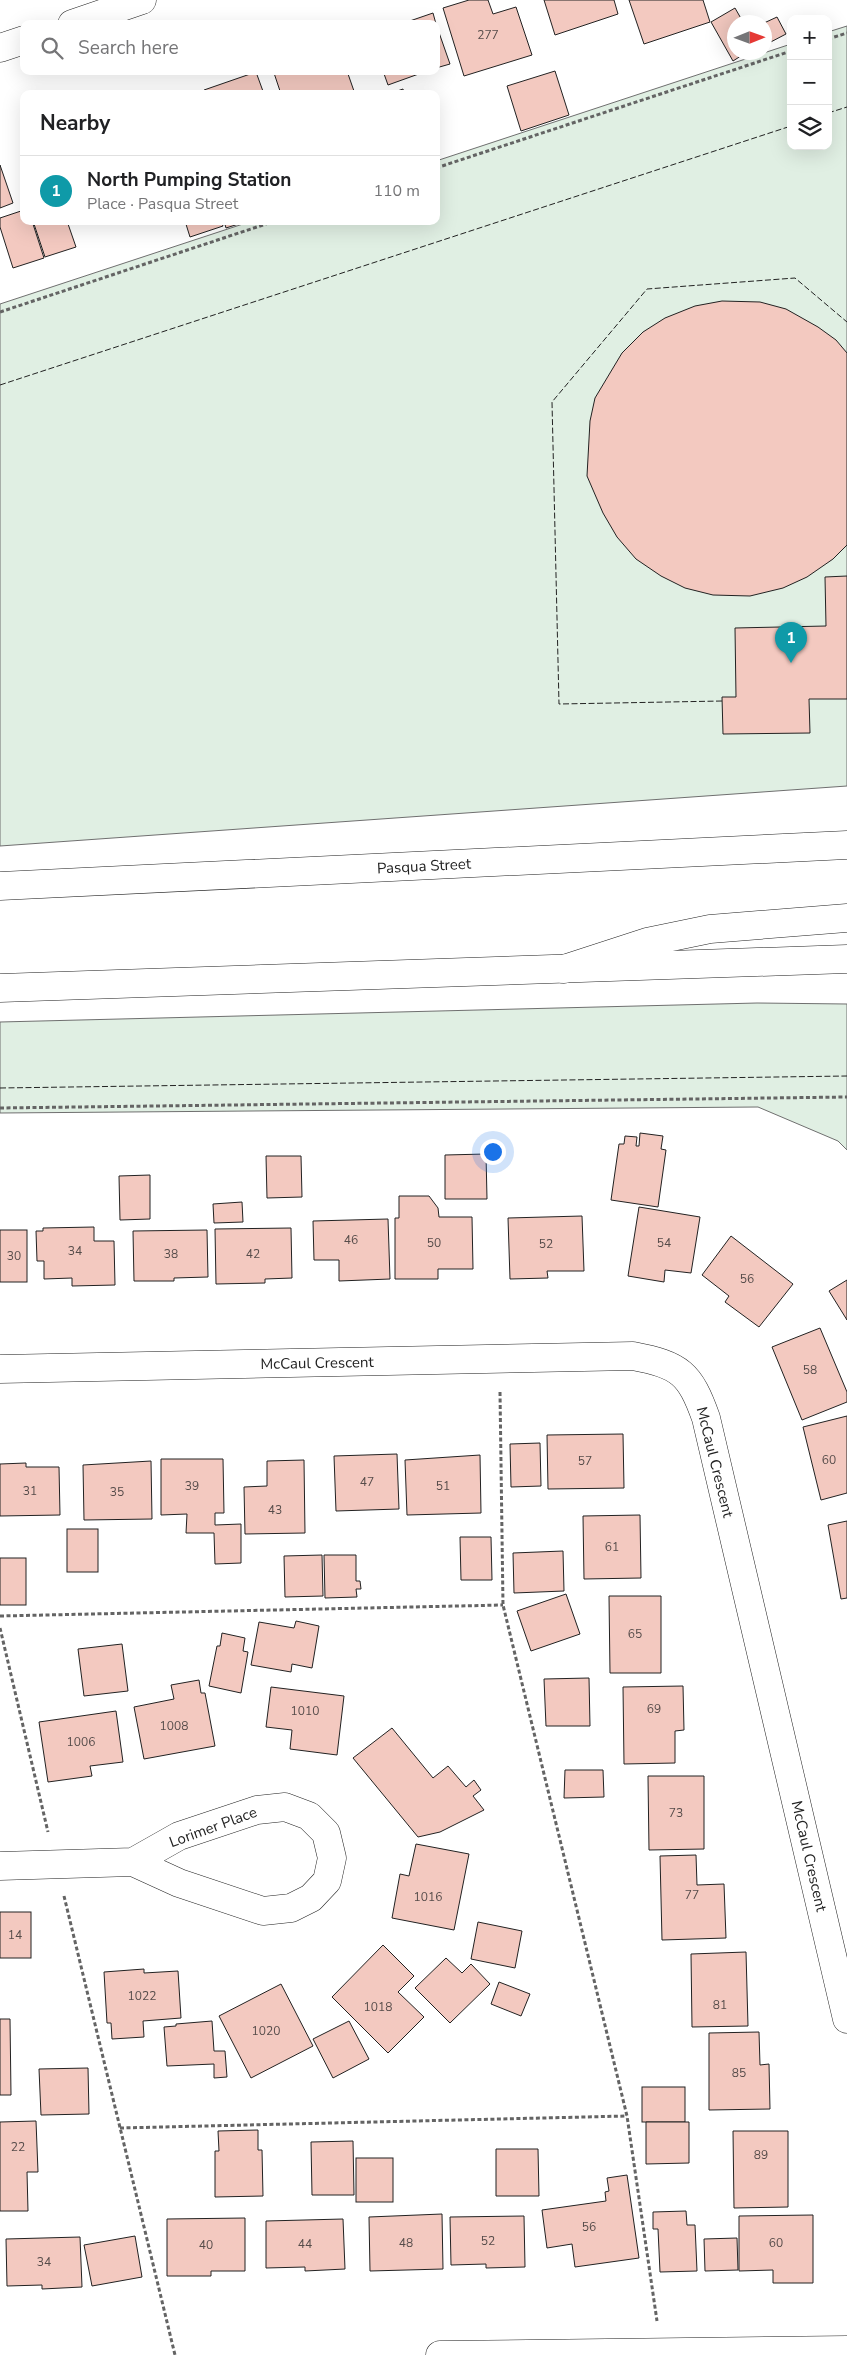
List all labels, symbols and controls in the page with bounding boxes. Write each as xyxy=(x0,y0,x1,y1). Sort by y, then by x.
north arrow xyxy=(727,15,772,60)
map controls xyxy=(787,15,832,150)
button: + xyxy=(787,15,832,60)
search box xyxy=(20,20,440,75)
house number: 277 xyxy=(477,27,499,43)
icon: search xyxy=(38,34,66,62)
text: Search here xyxy=(78,35,179,61)
button: − xyxy=(787,60,832,105)
button: layers xyxy=(787,105,832,150)
text: Nearby xyxy=(40,109,110,137)
text: North Pumping Station xyxy=(87,167,291,193)
text: 1 xyxy=(51,180,61,202)
text: 110 m xyxy=(373,180,420,202)
text: Place · Pasqua Street xyxy=(87,193,238,215)
pin: 1 xyxy=(775,622,807,663)
street label: Pasqua Street xyxy=(376,854,472,878)
your location xyxy=(480,1139,506,1165)
house number: 46 xyxy=(344,1232,358,1248)
house number: 50 xyxy=(427,1235,441,1251)
house number: 54 xyxy=(657,1235,671,1251)
house number: 52 xyxy=(539,1236,553,1252)
house number: 34 xyxy=(68,1243,82,1259)
house number: 38 xyxy=(164,1246,178,1262)
house number: 42 xyxy=(246,1246,260,1262)
house number: 30 xyxy=(7,1248,21,1264)
house number: 56 xyxy=(740,1271,754,1287)
street label: McCaul Crescent xyxy=(260,1352,375,1374)
house number: 58 xyxy=(803,1362,817,1378)
street label: McCaul Crescent xyxy=(692,1405,739,1520)
house number: 60 xyxy=(822,1452,836,1468)
house number: 57 xyxy=(578,1453,592,1469)
house number: 47 xyxy=(360,1474,374,1490)
house number: 39 xyxy=(185,1478,199,1494)
house number: 51 xyxy=(436,1478,450,1494)
house number: 31 xyxy=(23,1483,37,1499)
house number: 35 xyxy=(110,1484,124,1500)
house number: 43 xyxy=(268,1502,282,1518)
house number: 61 xyxy=(605,1539,619,1555)
house number: 65 xyxy=(628,1626,642,1642)
house number: 69 xyxy=(647,1701,661,1717)
house number: 1010 xyxy=(291,1703,319,1719)
house number: 1008 xyxy=(160,1718,188,1734)
house number: 1006 xyxy=(67,1734,95,1750)
street label: McCaul Crescent xyxy=(787,1799,832,1914)
street label: Lorimer Place xyxy=(166,1802,260,1852)
house number: 73 xyxy=(669,1805,683,1821)
house number: 77 xyxy=(685,1887,699,1903)
house number: 1016 xyxy=(414,1889,442,1905)
house number: 14 xyxy=(8,1927,22,1943)
house number: 1022 xyxy=(128,1988,156,2004)
house number: 81 xyxy=(713,1997,727,2013)
house number: 1018 xyxy=(364,1999,392,2015)
house number: 1020 xyxy=(252,2023,280,2039)
house number: 85 xyxy=(732,2065,746,2081)
house number: 22 xyxy=(11,2139,25,2155)
house number: 89 xyxy=(754,2147,768,2163)
house number: 56 xyxy=(582,2219,596,2235)
house number: 52 xyxy=(481,2233,495,2249)
house number: 48 xyxy=(399,2235,413,2251)
house number: 60 xyxy=(769,2235,783,2251)
house number: 44 xyxy=(298,2236,312,2252)
house number: 40 xyxy=(199,2237,213,2253)
house number: 34 xyxy=(37,2254,51,2270)

